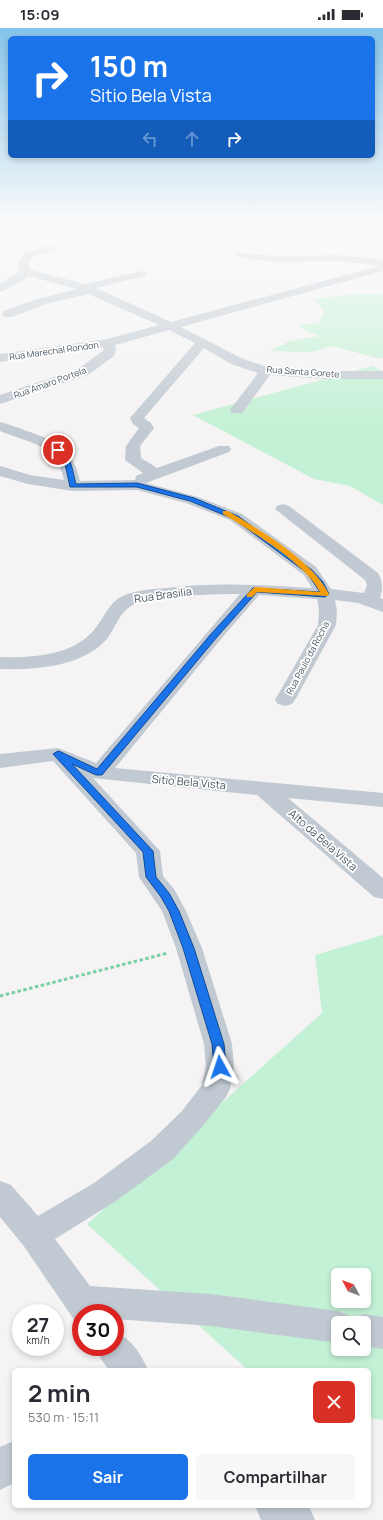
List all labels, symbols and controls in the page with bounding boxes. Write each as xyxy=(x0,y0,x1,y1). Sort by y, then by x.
text: 15:09 xyxy=(20,4,60,25)
text: 150 m xyxy=(90,47,168,85)
icon: right xyxy=(24,52,76,104)
text: Sitio Bela Vista xyxy=(90,83,212,107)
icon: left xyxy=(139,128,161,150)
icon: ahead xyxy=(181,128,203,150)
icon: right xyxy=(223,128,245,150)
street label: Rua Marechal Rondon xyxy=(8,338,100,363)
street label: Rua Santa Gorete xyxy=(266,362,340,381)
street label: Rua Amaro Portela xyxy=(12,363,88,402)
pin xyxy=(41,433,75,467)
icon: arrive xyxy=(47,439,69,461)
street label: Rua Brasilia xyxy=(133,583,193,606)
street label: Rua Paulo da Rocha xyxy=(283,619,332,697)
street label: Sitio Bela Vista xyxy=(151,771,227,792)
street label: Alto da Bela Vista xyxy=(286,806,361,874)
position arrow xyxy=(199,1046,241,1088)
north arrow xyxy=(331,1268,371,1308)
map controls xyxy=(331,1268,371,1356)
speed limit sign: 30 xyxy=(72,1304,124,1356)
text: 27 xyxy=(27,1311,49,1338)
button: search xyxy=(331,1316,371,1356)
text: km/h xyxy=(26,1333,50,1347)
text: 2 min xyxy=(28,1376,90,1409)
button: close xyxy=(313,1381,355,1423)
text: 530 m · 15:11 xyxy=(28,1408,99,1426)
button: Sair xyxy=(28,1454,188,1500)
button: Compartilhar xyxy=(196,1454,355,1500)

